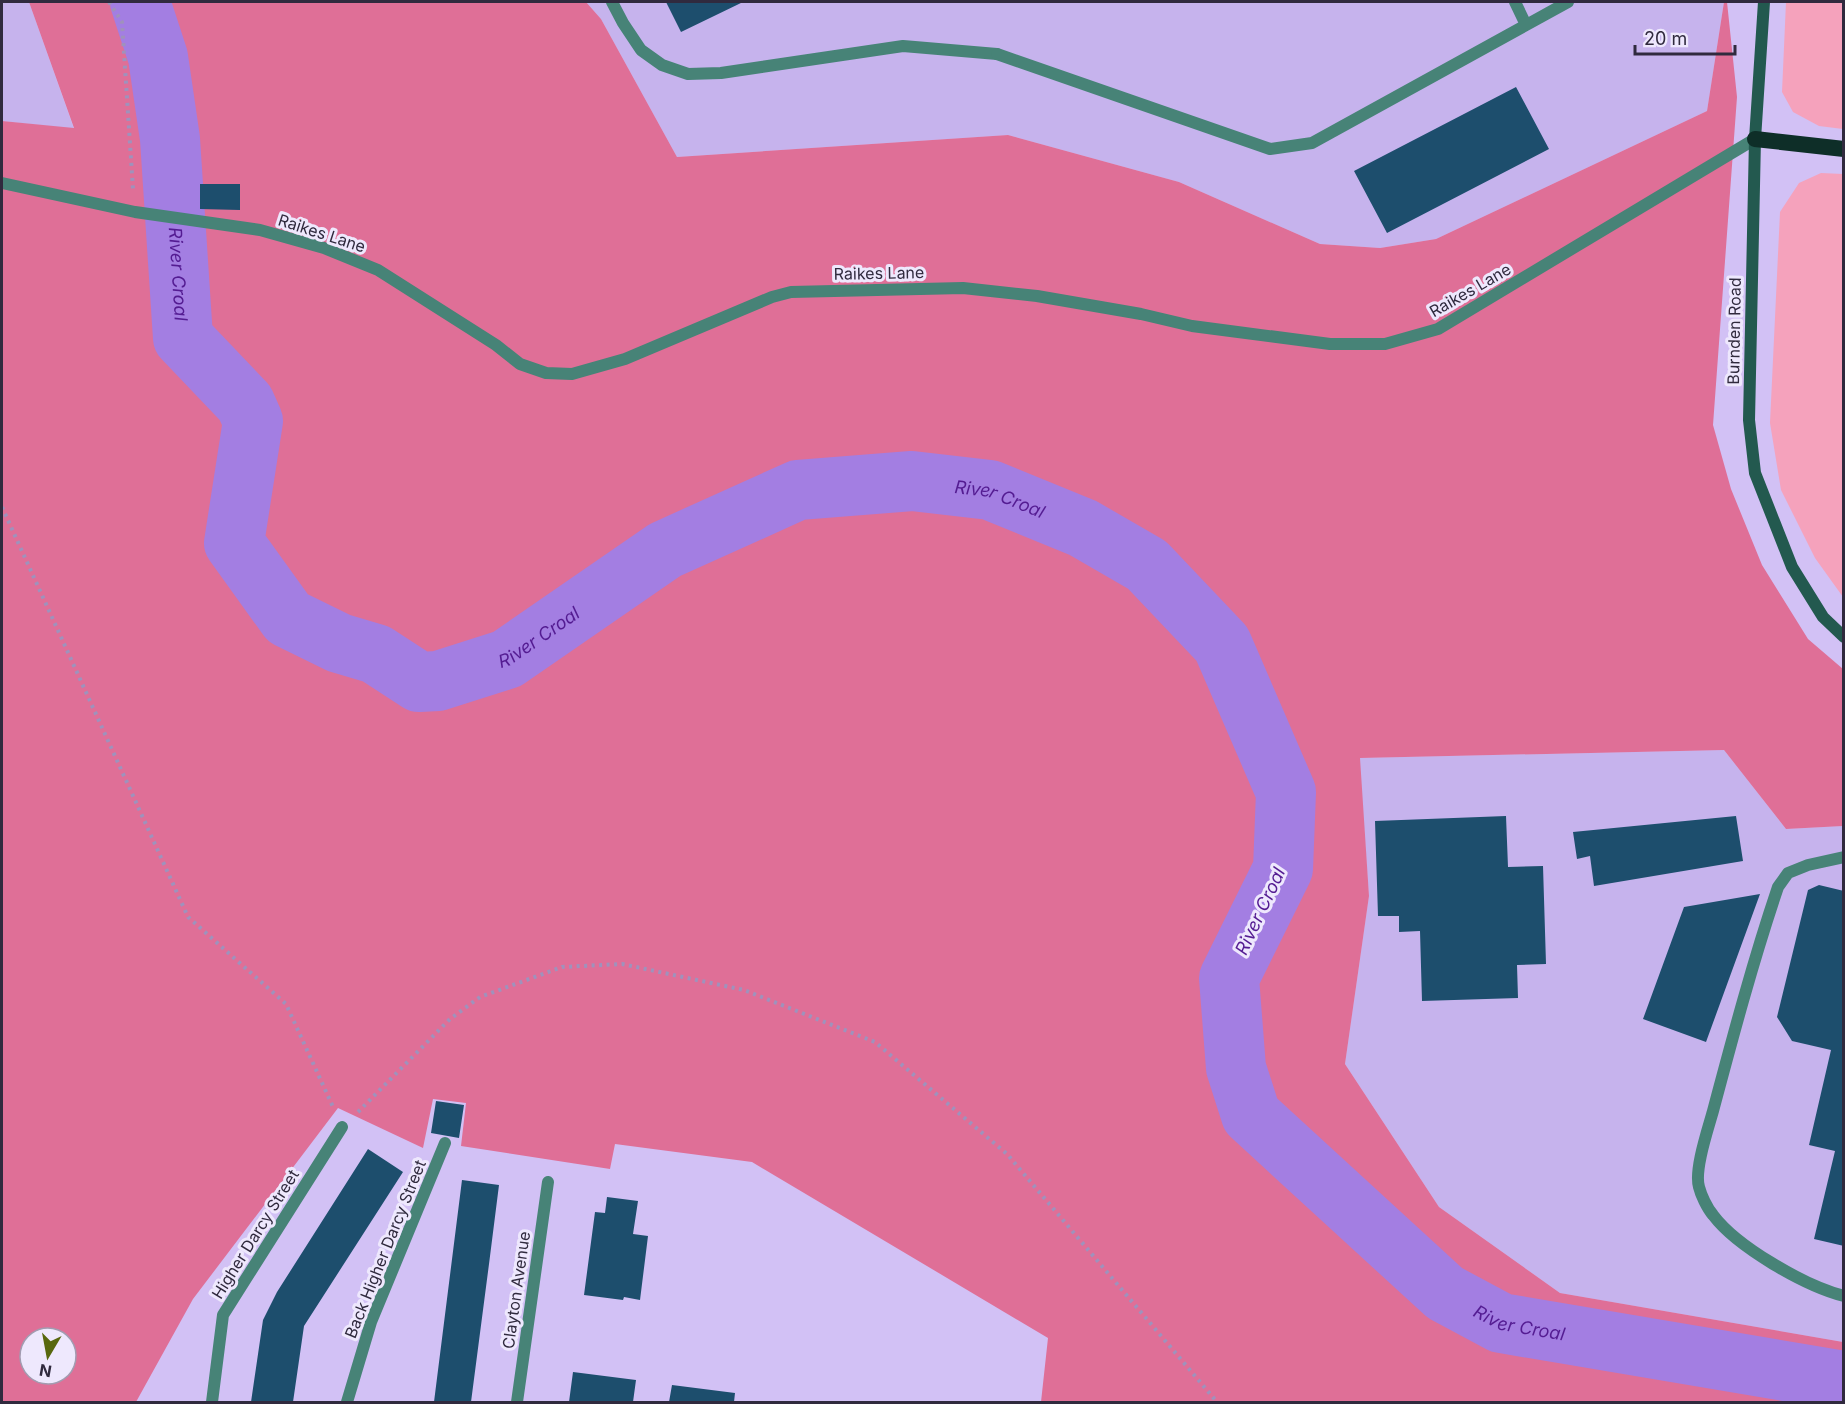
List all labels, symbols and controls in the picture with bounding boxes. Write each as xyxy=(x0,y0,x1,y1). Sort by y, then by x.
scale bar xyxy=(1635,18,1736,56)
text: 20 m xyxy=(1644,28,1687,49)
street label: Raikes Lane xyxy=(276,209,368,257)
water label: River Croal xyxy=(165,226,192,322)
street label: Raikes Lane xyxy=(1426,259,1514,321)
street label: Raikes Lane xyxy=(834,262,924,284)
street label: Burnden Road xyxy=(1723,277,1745,385)
water label: River Croal xyxy=(954,476,1049,522)
water label: River Croal xyxy=(496,602,584,672)
water label: River Croal xyxy=(1231,863,1290,958)
street label: Back Higher Darcy Street xyxy=(340,1157,430,1341)
street label: Higher Darcy Street xyxy=(207,1166,303,1302)
street label: Clayton Avenue xyxy=(498,1230,534,1350)
water label: River Croal xyxy=(1470,1300,1567,1344)
north arrow xyxy=(18,1326,78,1386)
text: N xyxy=(38,1360,53,1382)

